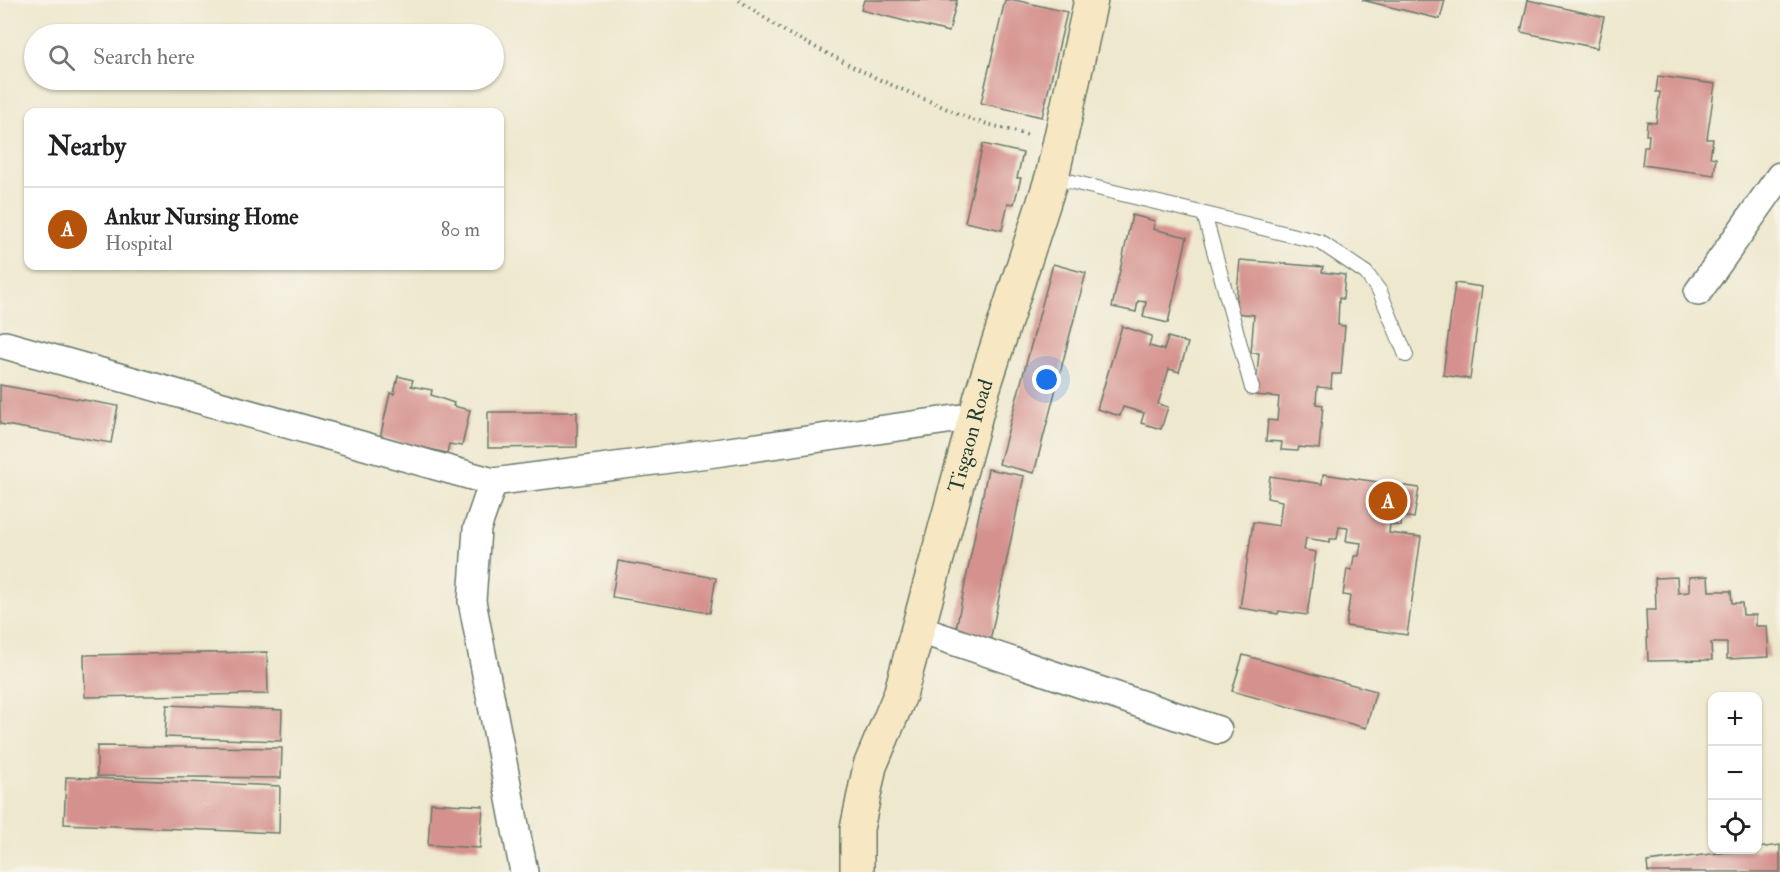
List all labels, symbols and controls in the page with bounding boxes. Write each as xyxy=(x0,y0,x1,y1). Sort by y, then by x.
search box xyxy=(24,24,504,90)
icon: search xyxy=(45,41,78,74)
text: Search here xyxy=(93,43,195,71)
text: Nearby xyxy=(48,131,126,163)
text: Ankur Nursing Home xyxy=(105,203,298,231)
text: A xyxy=(61,217,74,242)
text: 80 m xyxy=(441,217,480,242)
text: Hospital xyxy=(105,231,173,256)
your location xyxy=(1032,365,1061,394)
street label: Tisgaon Road xyxy=(942,375,999,495)
pin: A xyxy=(1368,478,1408,524)
map controls xyxy=(1708,692,1762,854)
button: + xyxy=(1708,692,1762,746)
button: − xyxy=(1708,746,1762,800)
button: locate xyxy=(1708,800,1762,854)

